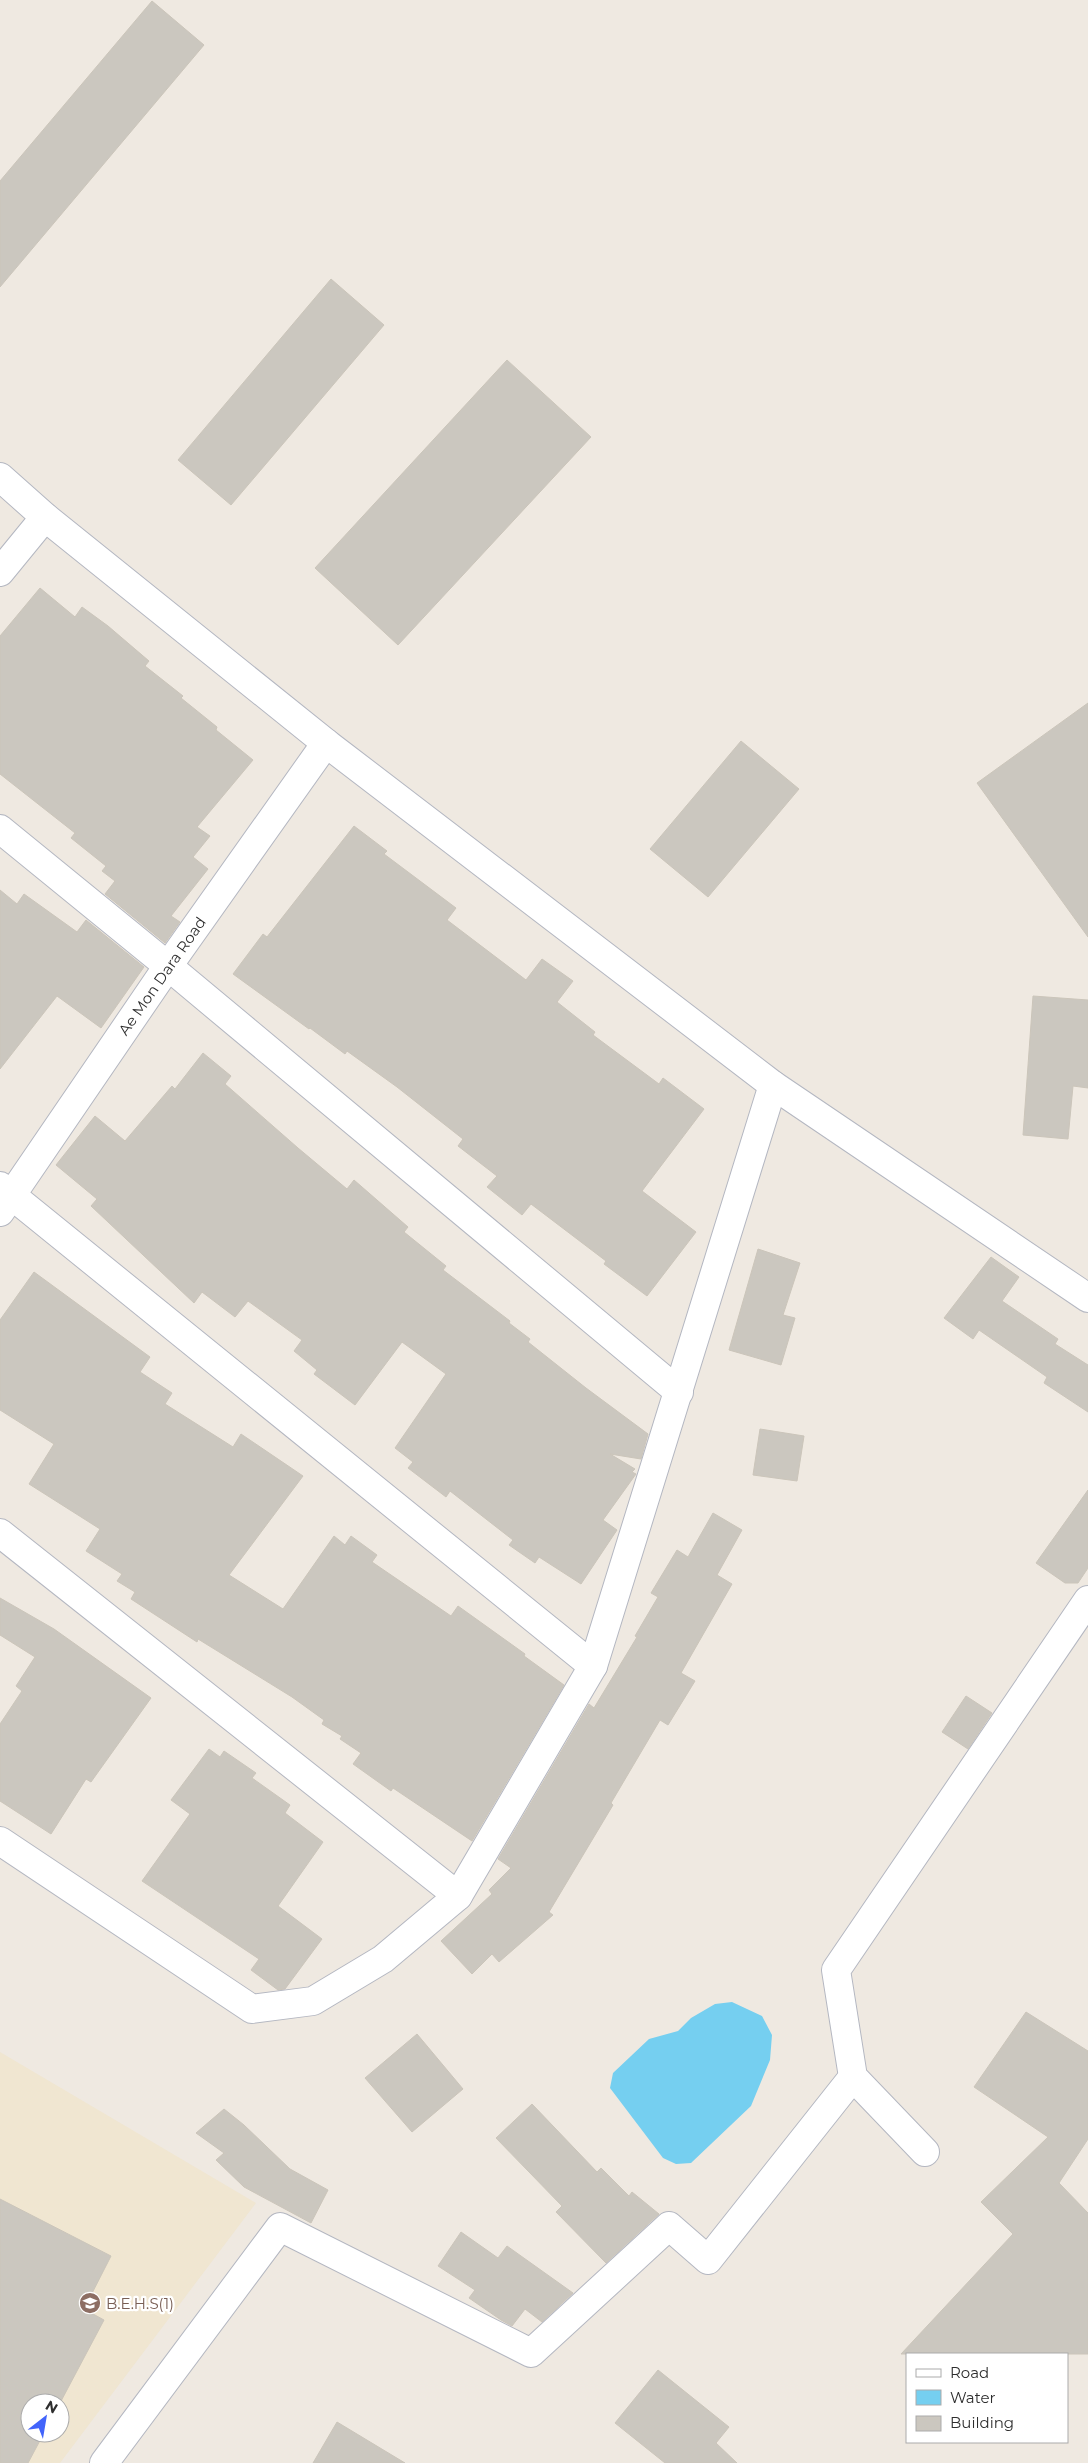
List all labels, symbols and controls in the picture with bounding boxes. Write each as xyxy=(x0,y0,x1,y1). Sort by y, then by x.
street label: Ae Mon Dara Road xyxy=(114,913,210,1039)
school or university icon: B.E.H.S(1) xyxy=(78,2291,102,2315)
place label: B.E.H.S(1) xyxy=(106,2294,174,2313)
legend xyxy=(906,2353,1068,2443)
text: Road xyxy=(950,2363,989,2382)
text: Water xyxy=(950,2388,996,2407)
north arrow xyxy=(20,2393,70,2443)
text: N xyxy=(42,2396,61,2417)
text: Building xyxy=(950,2413,1014,2432)

